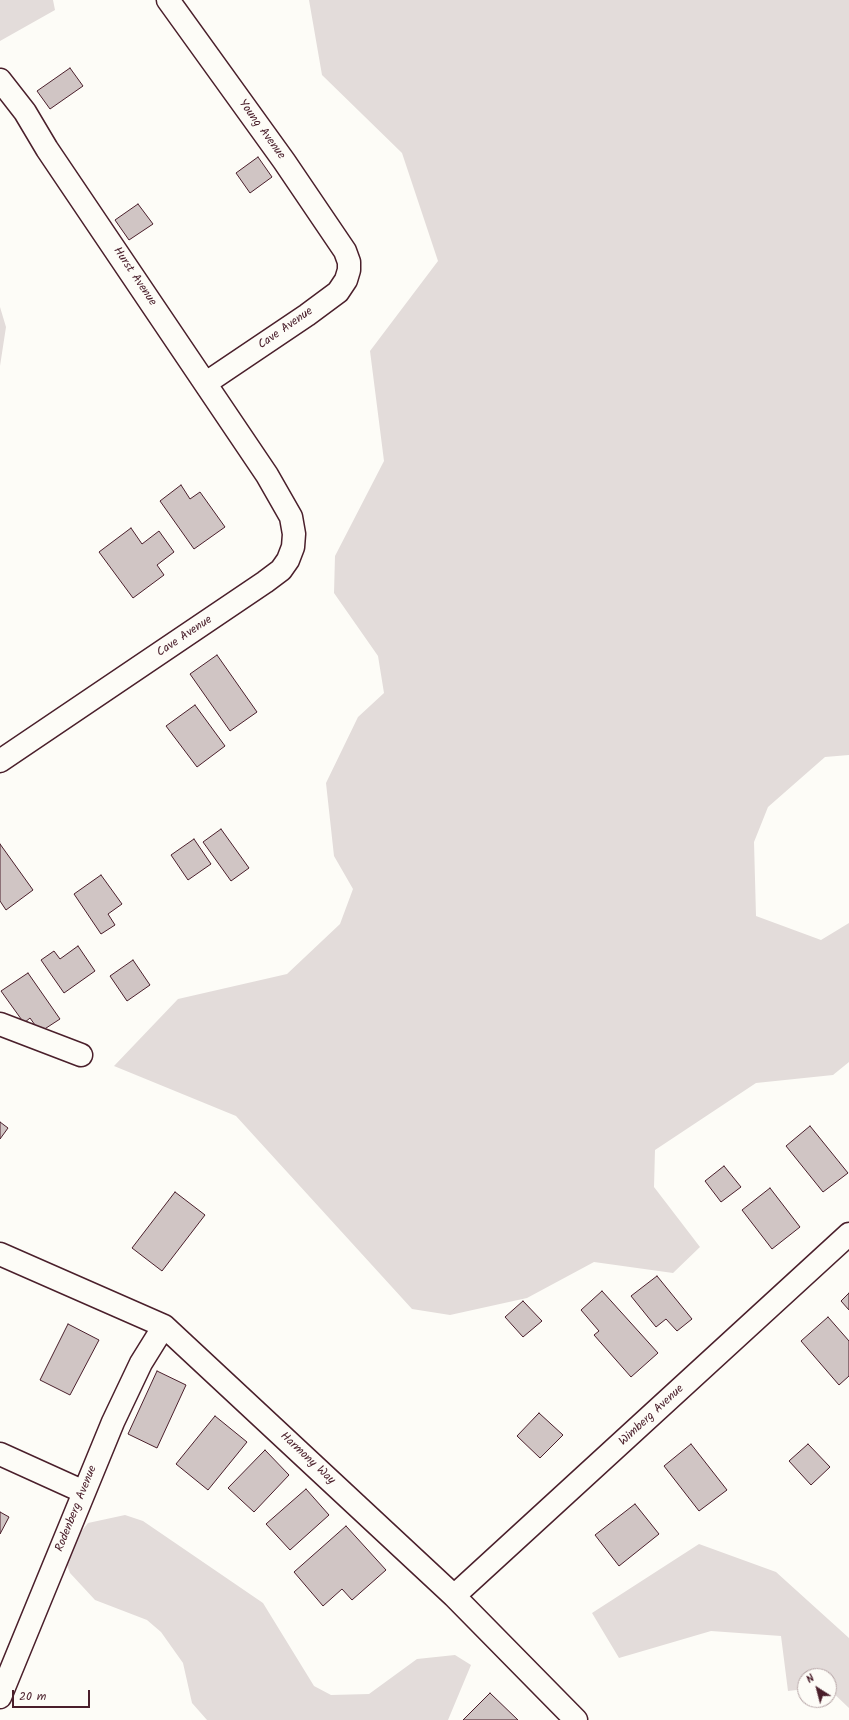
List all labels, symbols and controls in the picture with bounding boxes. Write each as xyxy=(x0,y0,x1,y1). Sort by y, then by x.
street label: Young Avenue xyxy=(235,97,287,163)
street label: Hurst Avenue xyxy=(109,245,159,309)
street label: Cave Avenue xyxy=(256,305,316,353)
street label: Cave Avenue xyxy=(155,613,215,661)
street label: Wimberg Avenue xyxy=(617,1382,687,1450)
street label: Harmony Way xyxy=(276,1430,338,1488)
street label: Rodenberg Avenue xyxy=(53,1464,101,1554)
north arrow xyxy=(797,1668,837,1708)
text: N xyxy=(802,1670,819,1688)
scale bar xyxy=(14,1682,92,1708)
text: 20 m xyxy=(19,1687,46,1706)

